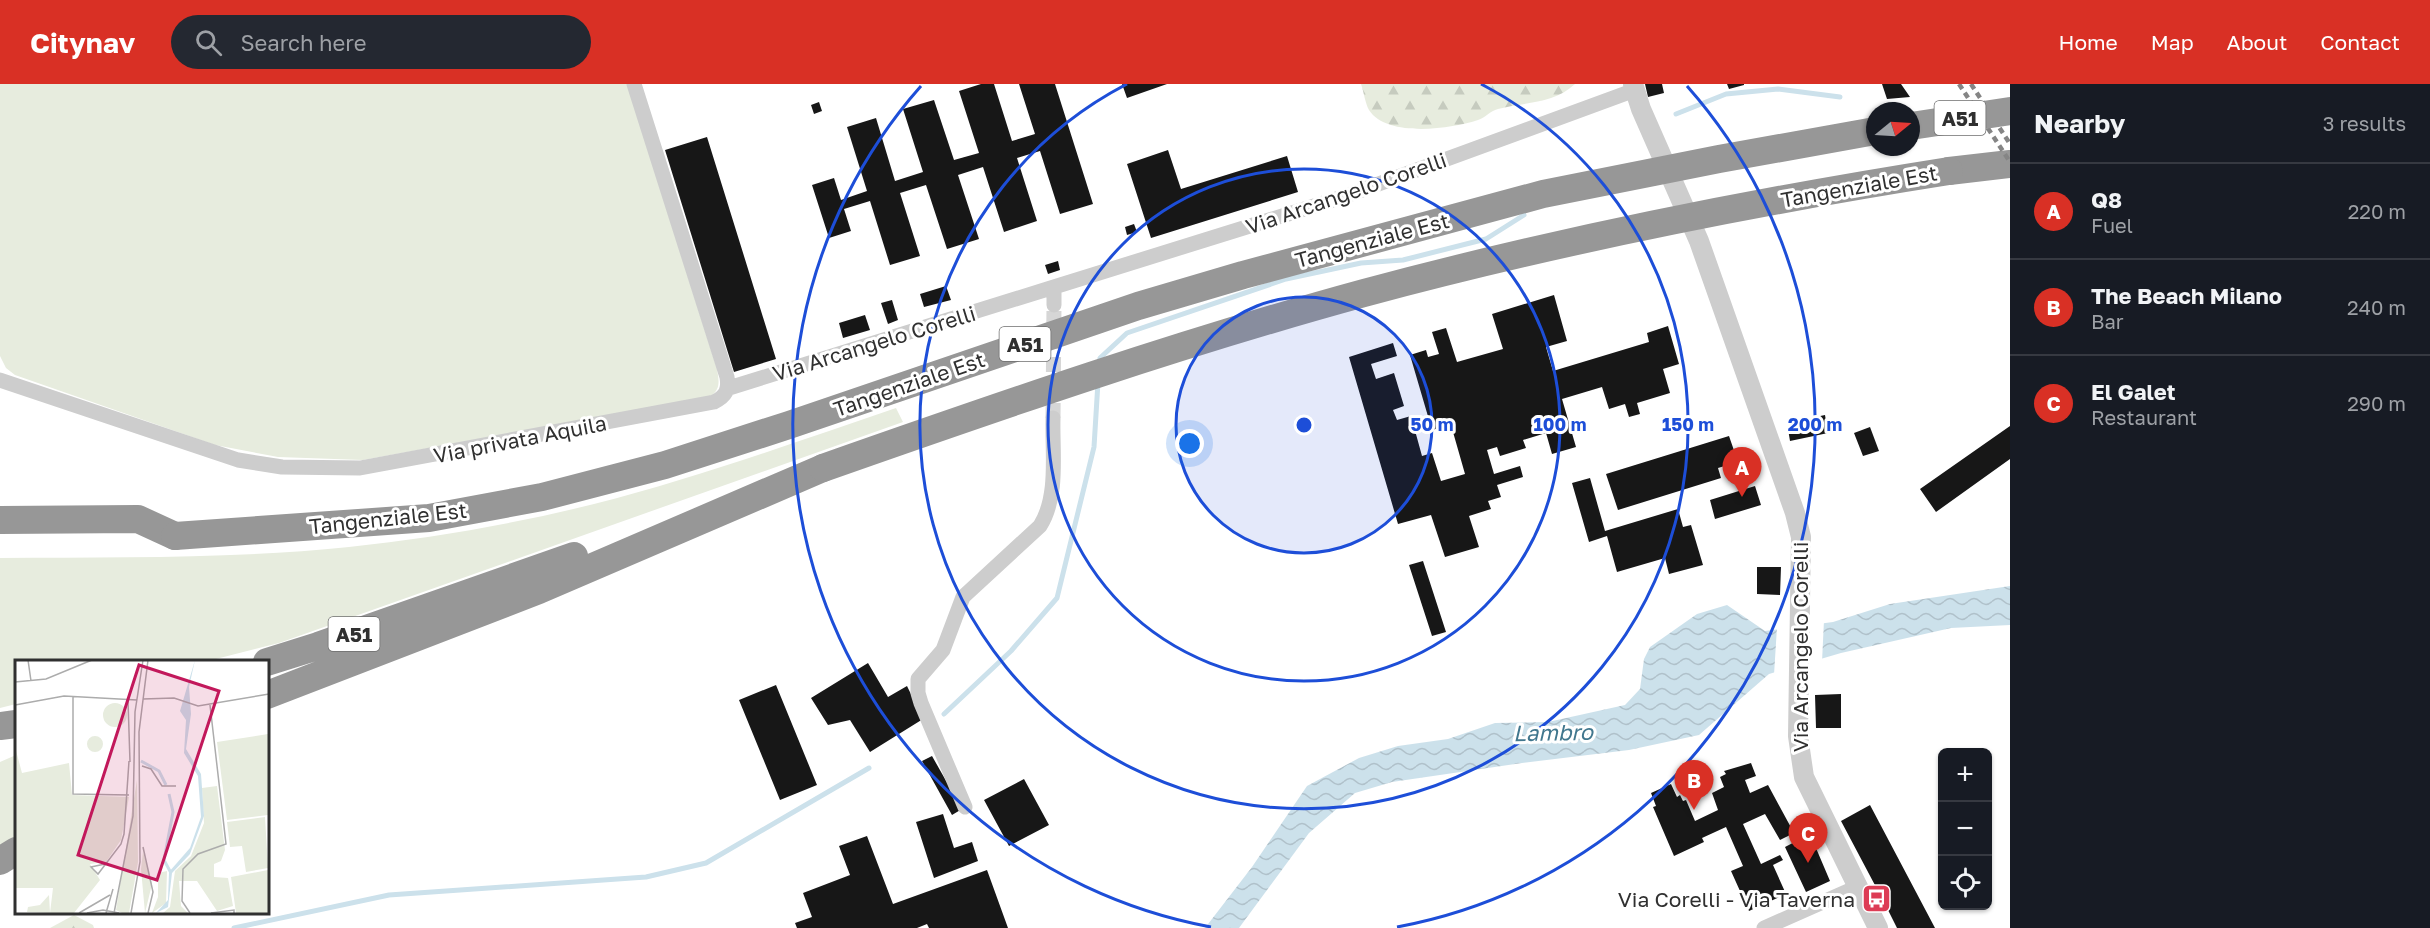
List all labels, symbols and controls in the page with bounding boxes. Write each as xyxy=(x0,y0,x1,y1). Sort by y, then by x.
search box xyxy=(171,15,591,69)
text: Citynav xyxy=(30,26,135,59)
icon: search xyxy=(192,26,225,59)
text: Search here xyxy=(240,29,366,56)
text: Home xyxy=(2058,29,2118,55)
text: Map xyxy=(2151,29,2194,55)
text: About xyxy=(2227,29,2287,55)
text: Contact xyxy=(2320,29,2400,55)
road number: A51 xyxy=(1934,101,1986,135)
north arrow xyxy=(1866,102,1920,156)
text: Nearby xyxy=(2034,108,2125,139)
text: 3 results xyxy=(2323,111,2406,135)
street label: Via Arcangelo Corelli xyxy=(1242,146,1450,240)
street label: Tangenziale Est xyxy=(1779,159,1939,213)
text: Q8 xyxy=(2091,186,2122,213)
text: A xyxy=(2046,199,2061,223)
text: 220 m xyxy=(2348,199,2406,223)
street label: Tangenziale Est xyxy=(1292,207,1452,273)
text: Fuel xyxy=(2091,213,2133,237)
text: The Beach Milano xyxy=(2091,282,2282,309)
text: B xyxy=(2046,295,2061,319)
text: 240 m xyxy=(2347,295,2406,319)
street label: Via Arcangelo Corelli xyxy=(769,300,979,386)
text: Bar xyxy=(2091,309,2124,333)
road number: A51 xyxy=(1000,327,1050,361)
street label: Tangenziale Est xyxy=(830,346,988,422)
text: El Galet xyxy=(2091,378,2175,405)
text: C xyxy=(2046,391,2061,415)
text: 290 m xyxy=(2347,391,2406,415)
text: Restaurant xyxy=(2091,405,2197,429)
street label: Via privata Aquila xyxy=(431,409,609,469)
text: 50 m xyxy=(1411,413,1453,435)
text: 100 m xyxy=(1534,413,1586,435)
text: 150 m xyxy=(1662,413,1714,435)
text: 200 m xyxy=(1788,413,1842,435)
centre of rings xyxy=(1294,415,1314,435)
your location xyxy=(1175,429,1204,458)
pin: A xyxy=(1722,448,1762,497)
street label: Tangenziale Est xyxy=(308,497,468,539)
street label: Via Arcangelo Corelli xyxy=(1787,542,1813,752)
road number: A51 xyxy=(328,617,380,651)
inset map xyxy=(15,660,268,913)
water label: Lambro xyxy=(1513,718,1595,746)
map controls xyxy=(1938,748,1992,910)
button: + xyxy=(1938,748,1992,802)
pin: B xyxy=(1674,760,1714,810)
button: − xyxy=(1938,802,1992,856)
pin: C xyxy=(1788,814,1828,863)
button: locate xyxy=(1938,856,1992,910)
bus stop icon: Via Corelli - Via Taverna xyxy=(1860,883,1892,915)
place label: Via Corelli - Via Taverna xyxy=(1618,886,1855,912)

